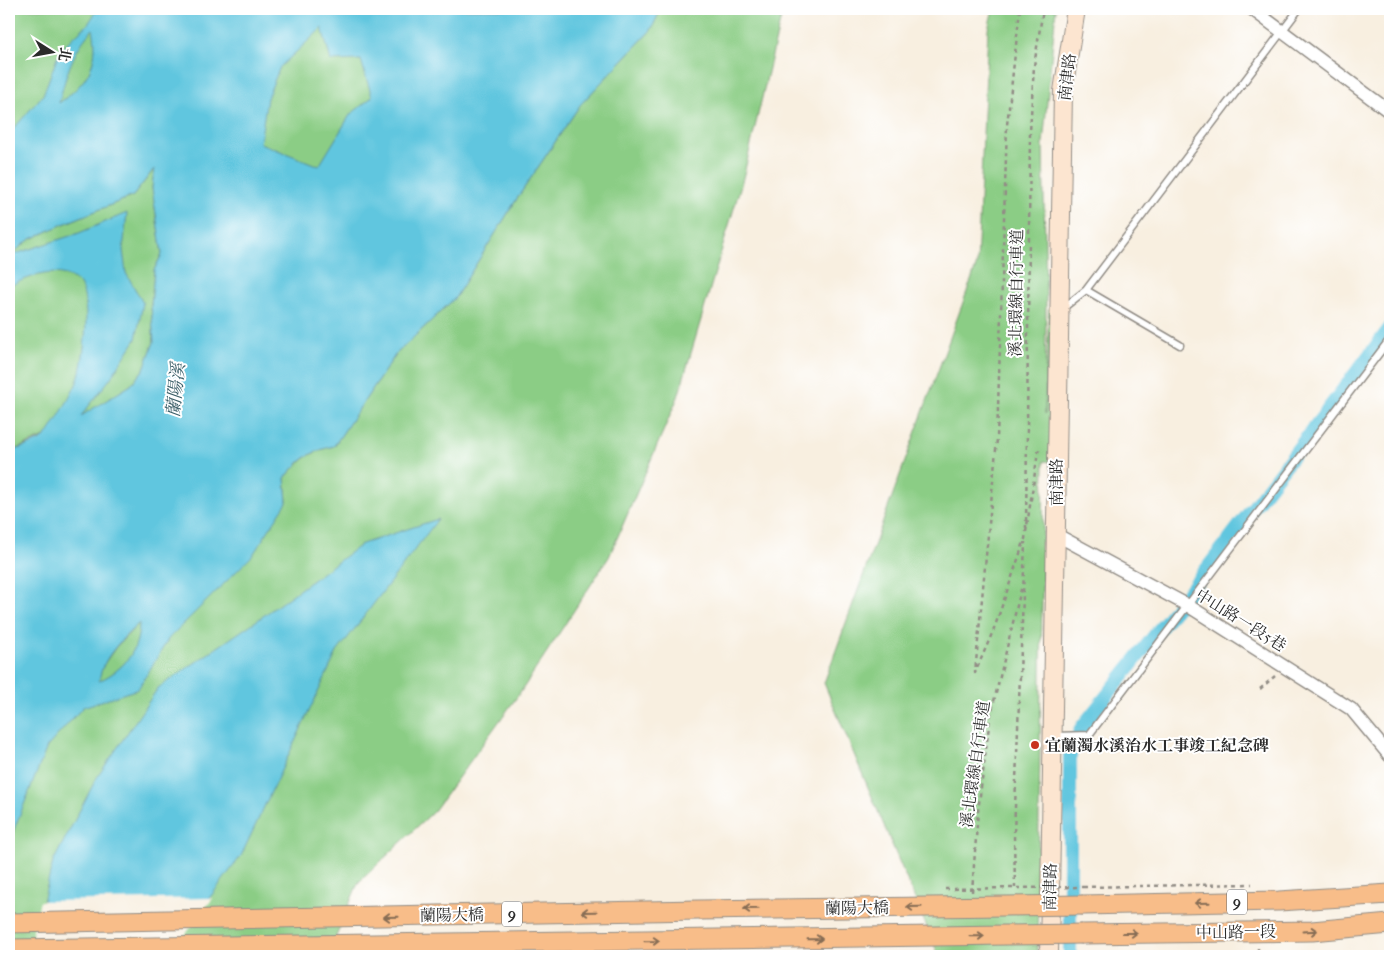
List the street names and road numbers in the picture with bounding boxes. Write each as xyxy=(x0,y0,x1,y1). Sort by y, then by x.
street label: 南津路 xyxy=(1055,52,1079,102)
street label: 溪北環線自行車道 xyxy=(1005,229,1027,357)
street label: 南津路 xyxy=(1047,458,1066,506)
street label: 中山路一段5巷 xyxy=(1192,585,1290,655)
street label: 溪北環線自行車道 xyxy=(957,699,993,829)
street label: 南津路 xyxy=(1040,863,1060,911)
road number: 9 xyxy=(1227,890,1247,914)
street label: 蘭陽大橋 xyxy=(825,898,889,918)
road number: 9 xyxy=(502,902,522,926)
street label: 蘭陽大橋 xyxy=(420,905,484,925)
street label: 中山路一段 xyxy=(1196,922,1276,942)

